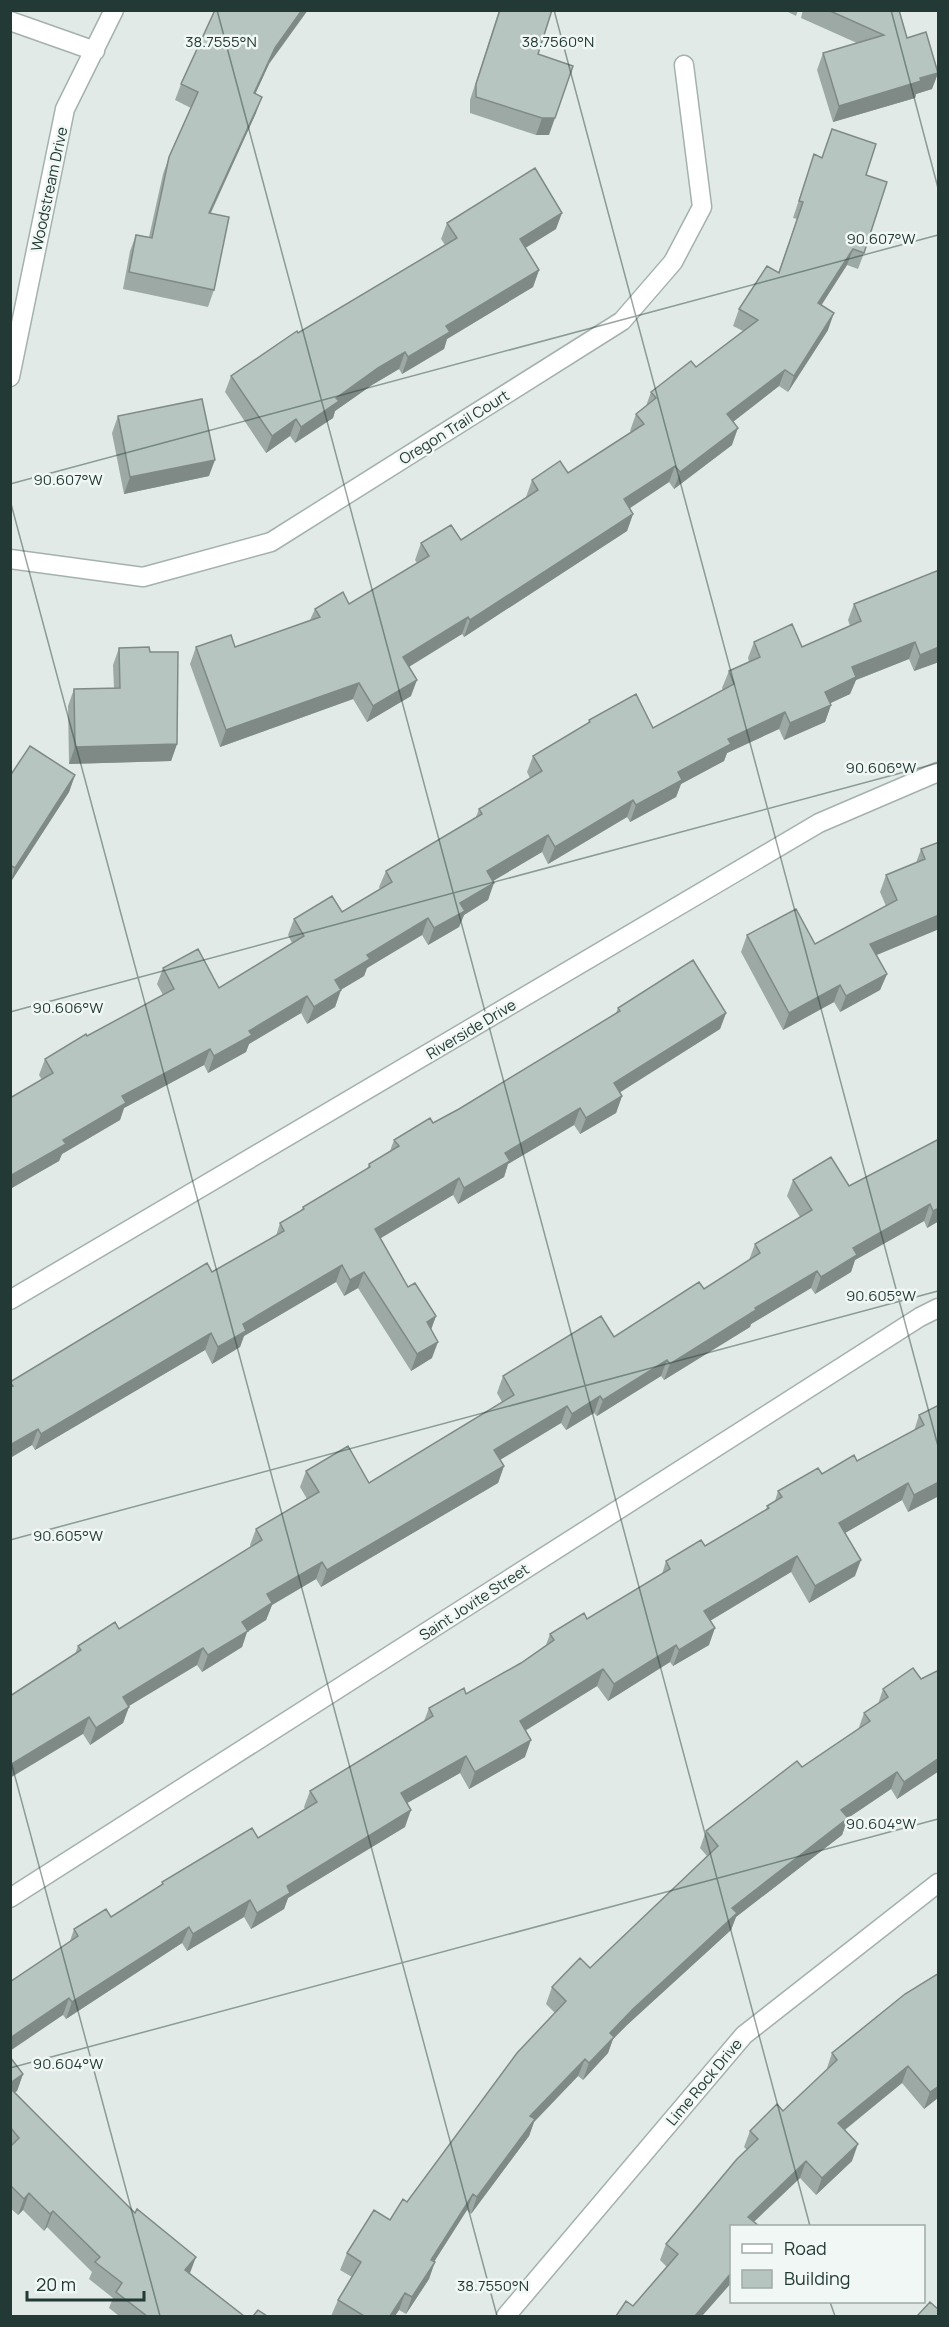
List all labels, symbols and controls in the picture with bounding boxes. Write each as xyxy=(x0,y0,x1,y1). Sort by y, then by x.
text: 38.7555°N xyxy=(185,31,257,52)
text: 38.7560°N xyxy=(522,31,594,52)
street label: Woodstream Drive xyxy=(26,125,72,253)
text: 90.607°W xyxy=(846,228,916,249)
street label: Oregon Trail Court xyxy=(395,385,513,469)
text: 90.607°W xyxy=(33,469,103,490)
text: 90.606°W xyxy=(846,757,916,778)
street label: Riverside Drive xyxy=(422,994,520,1064)
text: 90.606°W xyxy=(33,997,103,1018)
text: 90.605°W xyxy=(846,1285,916,1306)
text: 90.605°W xyxy=(33,1525,103,1546)
street label: Saint Jovite Street xyxy=(415,1559,533,1645)
text: 90.604°W xyxy=(846,1813,916,1834)
street label: Lime Rock Drive xyxy=(661,2034,747,2130)
text: 90.604°W xyxy=(33,2053,103,2074)
legend xyxy=(730,2225,925,2303)
text: Road xyxy=(784,2236,827,2260)
scale bar xyxy=(27,2264,144,2302)
text: Building xyxy=(784,2266,850,2290)
text: 20 m xyxy=(36,2272,76,2296)
text: 38.7550°N xyxy=(457,2275,529,2296)

